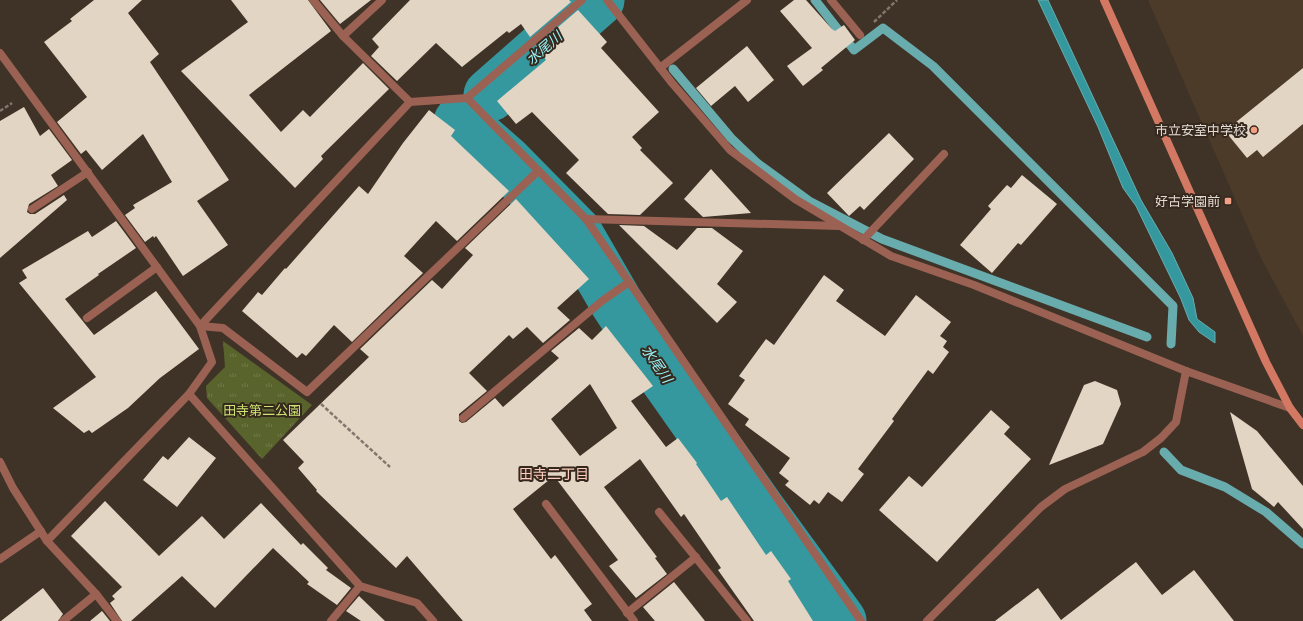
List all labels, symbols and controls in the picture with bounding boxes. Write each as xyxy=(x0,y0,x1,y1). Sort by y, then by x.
water label: 水尾川 xyxy=(522,26,567,68)
place label: 市立安室中学校 xyxy=(1155,122,1246,138)
marker: 市立安室中学校 xyxy=(1249,125,1259,135)
place label: 好古学園前 xyxy=(1155,193,1220,209)
marker: 好古学園前 xyxy=(1223,196,1233,206)
water label: 水尾川 xyxy=(639,342,677,388)
park label: 田寺第二公園 xyxy=(223,402,301,418)
district label: 田寺二丁目 xyxy=(519,465,589,482)

